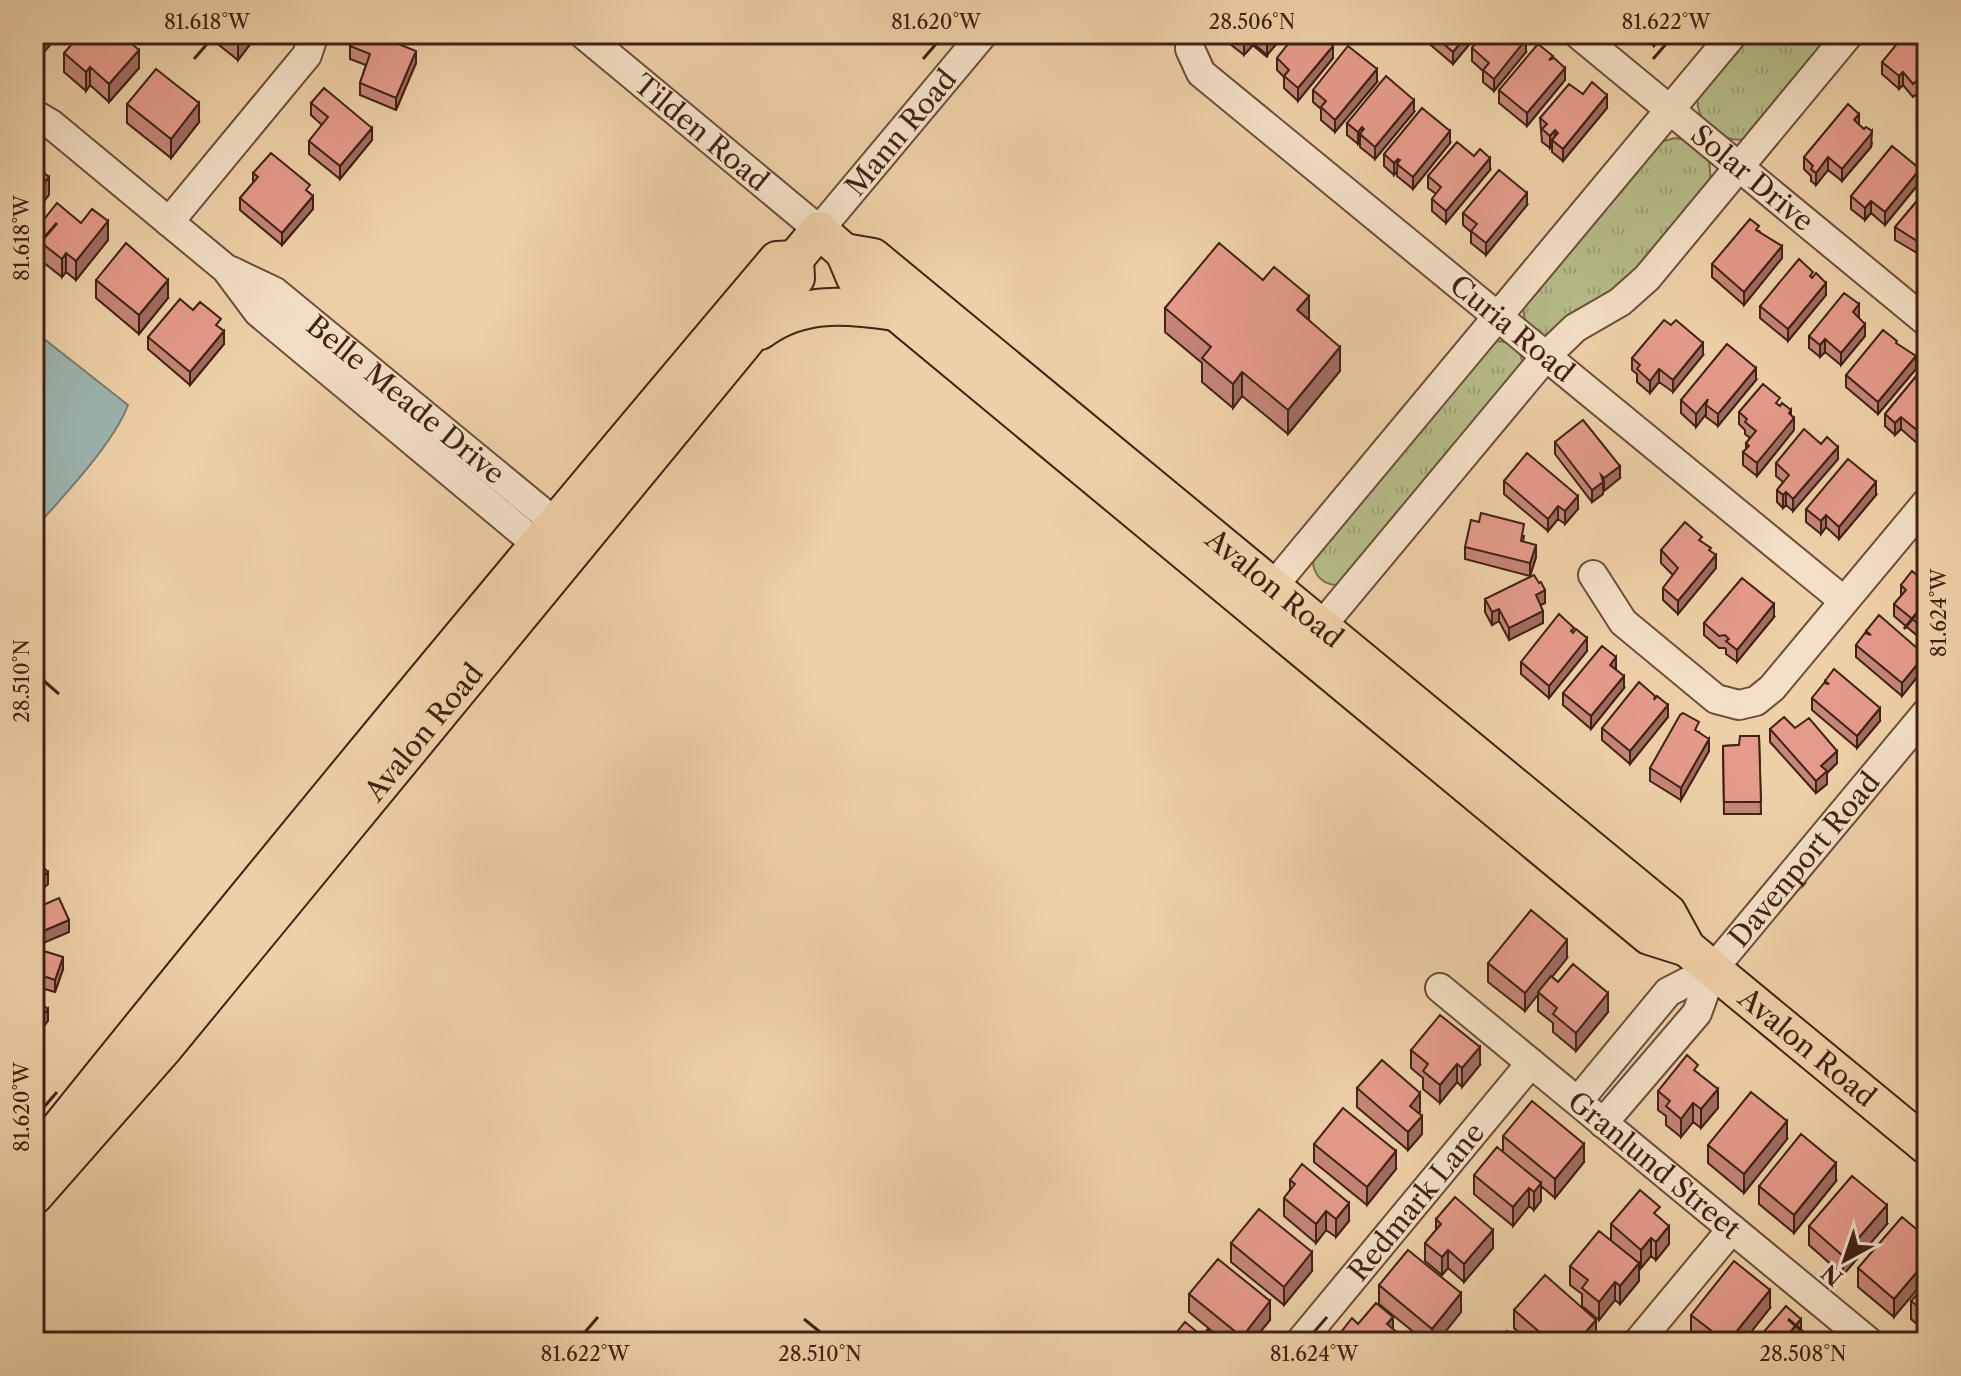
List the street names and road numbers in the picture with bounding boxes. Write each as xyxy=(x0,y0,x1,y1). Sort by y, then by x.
street label: Mann Road xyxy=(838,62,963,203)
street label: Tilden Road xyxy=(627,67,776,198)
street label: Solar Drive xyxy=(1684,117,1820,238)
street label: Curia Road xyxy=(1443,268,1581,389)
street label: Belle Meade Drive xyxy=(300,308,512,491)
street label: Avalon Road xyxy=(1198,521,1350,655)
street label: Avalon Road xyxy=(357,656,490,809)
street label: Davenport Road xyxy=(1722,765,1887,954)
street label: Avalon Road xyxy=(1731,980,1883,1114)
street label: Granlund Street xyxy=(1561,1084,1748,1246)
street label: Redmark Lane xyxy=(1341,1116,1491,1288)

